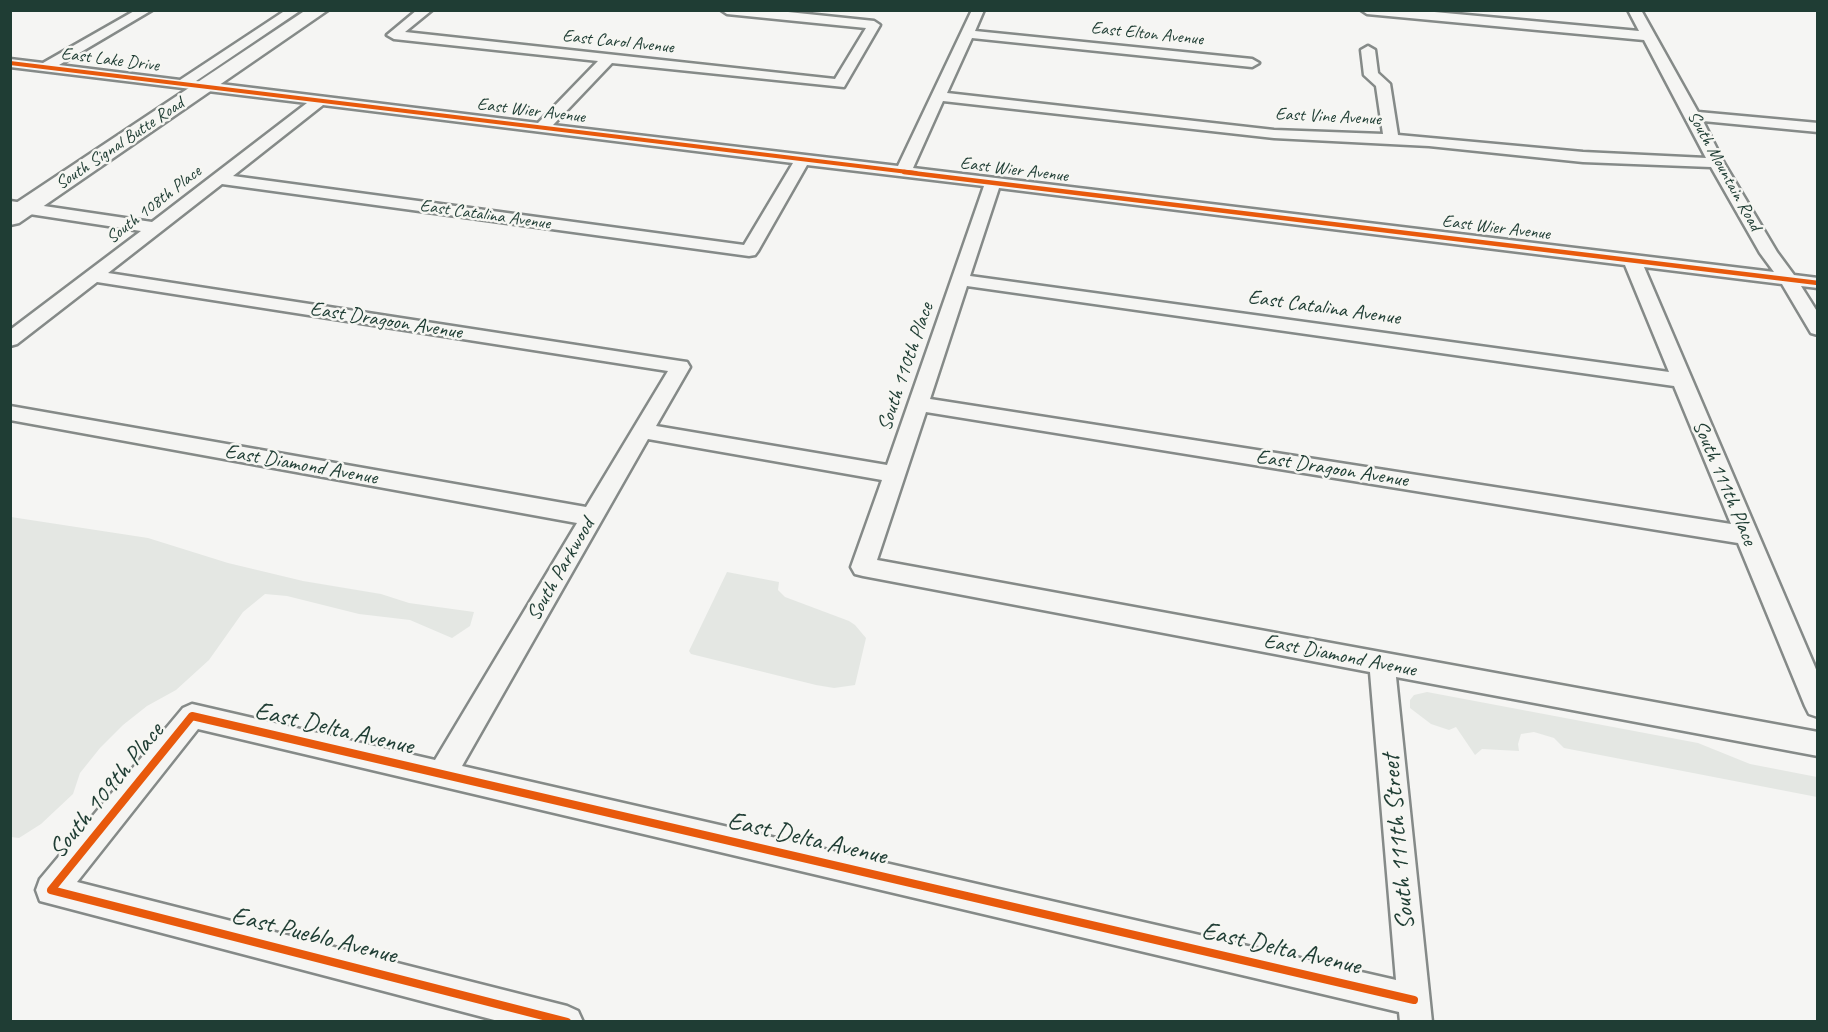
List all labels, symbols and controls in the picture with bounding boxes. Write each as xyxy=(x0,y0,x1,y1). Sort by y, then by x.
street label: East Elton Avenue xyxy=(1090,17,1204,51)
street label: East Carol Avenue xyxy=(561,25,675,59)
street label: East Lake Drive xyxy=(60,43,160,77)
street label: South Signal Butte Road xyxy=(52,93,188,195)
street label: East Wier Avenue xyxy=(476,94,586,128)
street label: East Vine Avenue xyxy=(1275,103,1381,131)
street label: South Mountain Road xyxy=(1682,107,1766,235)
street label: East Wier Avenue xyxy=(959,153,1069,187)
street label: South 108th Place xyxy=(102,161,206,249)
street label: East Catalina Avenue xyxy=(418,195,552,235)
street label: East Wier Avenue xyxy=(1441,211,1551,245)
street label: East Catalina Avenue xyxy=(1246,285,1402,331)
street label: East Dragoon Avenue xyxy=(308,297,464,345)
street label: South 110th Place xyxy=(872,300,940,434)
street label: South 111th Place xyxy=(1686,417,1762,549)
street label: East Diamond Avenue xyxy=(223,439,379,491)
street label: East Dragoon Avenue xyxy=(1254,445,1410,493)
street label: South Parkwood xyxy=(522,514,600,626)
street label: East Diamond Avenue xyxy=(1262,629,1418,683)
street label: East Delta Avenue xyxy=(251,696,417,762)
street label: South 109th Place xyxy=(43,717,171,865)
street label: South 111th Street xyxy=(1376,753,1422,931)
street label: East Delta Avenue xyxy=(724,806,890,872)
street label: East Pueblo Avenue xyxy=(228,900,400,972)
street label: East Delta Avenue xyxy=(1198,916,1364,982)

